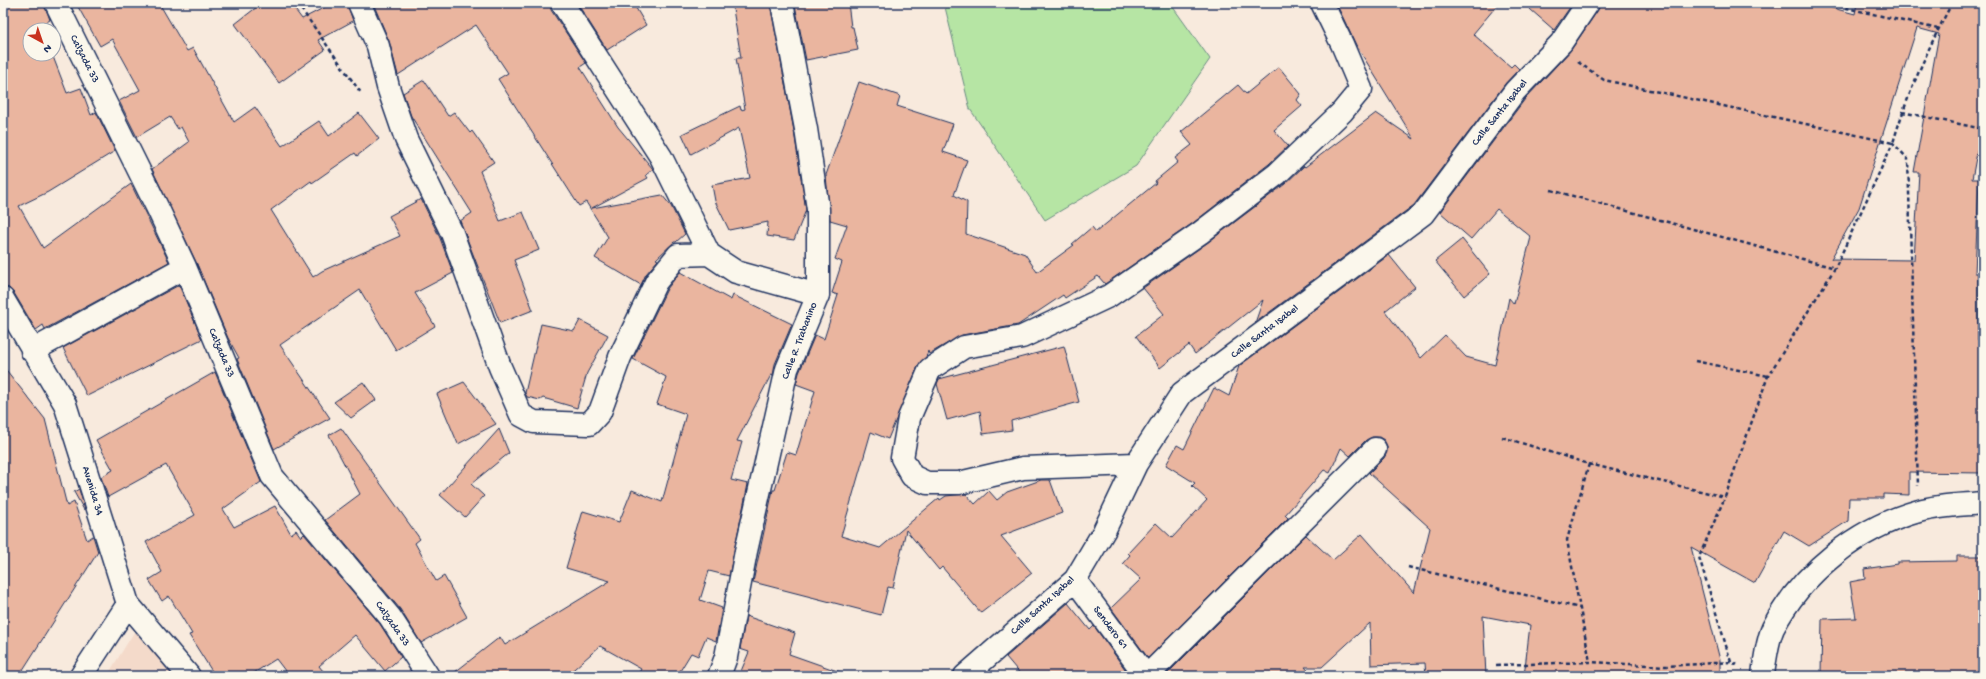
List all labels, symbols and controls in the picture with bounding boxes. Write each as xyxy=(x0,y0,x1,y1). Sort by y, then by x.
north arrow xyxy=(22,22,62,62)
street label: Calzada 33 xyxy=(67,33,101,85)
text: N xyxy=(41,41,54,55)
street label: Calle Santa Isabel xyxy=(1470,77,1531,148)
street label: Calle R. Trabanino xyxy=(780,300,820,381)
street label: Calle Santa Isabel xyxy=(1229,302,1302,361)
street label: Calzada 33 xyxy=(205,327,237,380)
street label: Avenida 34 xyxy=(79,465,105,518)
street label: Calle Santa Isabel xyxy=(1009,574,1078,638)
street label: Calzada 33 xyxy=(372,599,412,649)
street label: Sendero 61 xyxy=(1090,604,1130,652)

